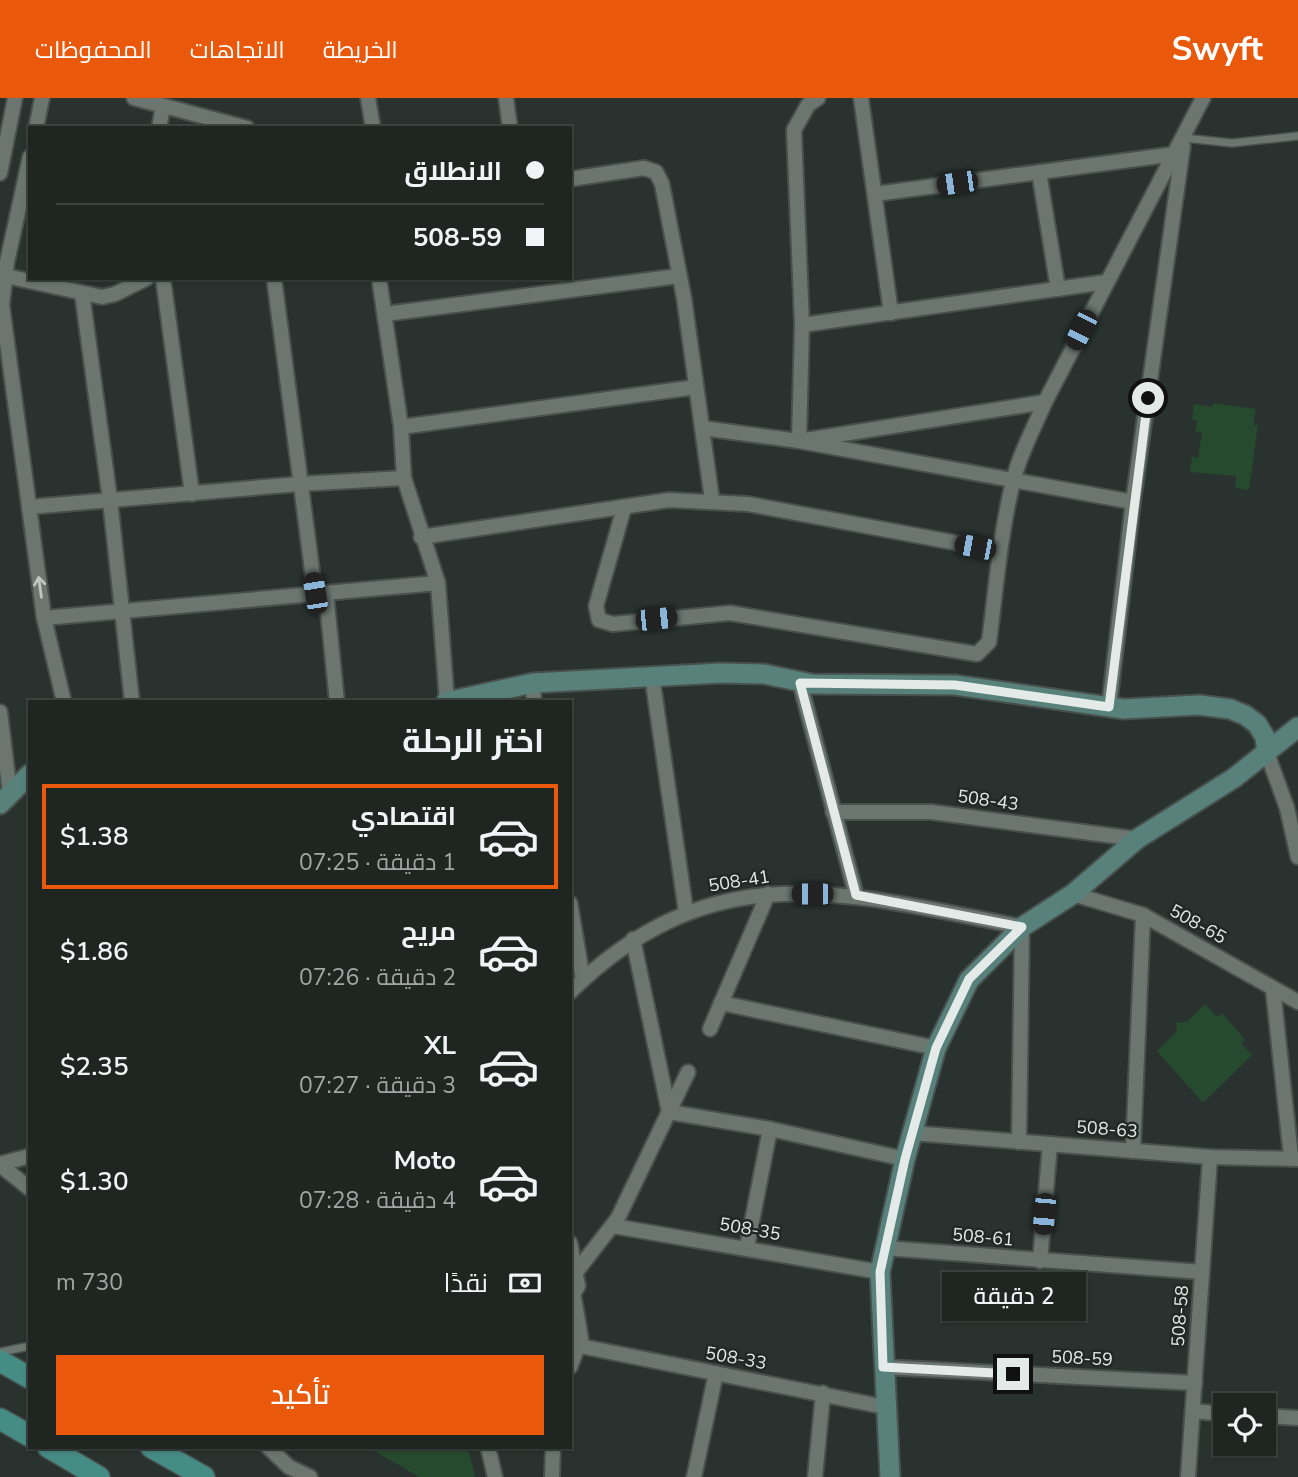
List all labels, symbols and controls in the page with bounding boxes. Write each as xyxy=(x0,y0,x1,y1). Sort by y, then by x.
text: Swyft xyxy=(1172,27,1263,72)
text: المحفوظات xyxy=(35,34,152,66)
text: الاتجاهات xyxy=(190,34,285,66)
text: الخريطة xyxy=(323,34,398,66)
text: الانطلاق xyxy=(404,154,502,189)
car xyxy=(935,170,980,196)
text: 508-59 xyxy=(413,220,502,255)
car xyxy=(1063,307,1100,353)
route start xyxy=(1132,382,1164,414)
car xyxy=(953,533,998,561)
car xyxy=(302,571,329,615)
one-way arrow xyxy=(33,576,46,599)
car xyxy=(635,606,678,632)
text: اختر الرحلة xyxy=(402,720,544,763)
street label: 508-43 xyxy=(956,784,1020,816)
text: اقتصادي xyxy=(351,799,456,834)
icon: car xyxy=(477,805,540,868)
text: $1.38 xyxy=(60,819,129,854)
text: 1 دقيقة · 07:25 xyxy=(299,847,456,878)
street label: 508-41 xyxy=(707,864,771,898)
car xyxy=(792,884,834,905)
street label: 508-65 xyxy=(1165,899,1231,949)
text: مريح xyxy=(401,914,456,949)
icon: car xyxy=(477,920,540,983)
text: $1.86 xyxy=(60,934,129,969)
text: 2 دقيقة · 07:26 xyxy=(299,962,456,993)
text: XL xyxy=(424,1028,456,1063)
icon: car xyxy=(477,1035,540,1098)
text: $2.35 xyxy=(60,1049,129,1084)
text: 3 دقيقة · 07:27 xyxy=(299,1070,456,1101)
street label: 508-63 xyxy=(1075,1115,1139,1143)
text: Moto xyxy=(394,1143,456,1178)
icon: car xyxy=(477,1150,540,1213)
text: $1.30 xyxy=(60,1164,129,1199)
text: 4 دقيقة · 07:28 xyxy=(299,1185,456,1216)
car xyxy=(1032,1192,1057,1236)
street label: 508-35 xyxy=(718,1212,782,1246)
street label: 508-61 xyxy=(951,1222,1015,1252)
icon: cash xyxy=(506,1264,544,1302)
text: نقدًا xyxy=(444,1266,488,1301)
text: 730 m xyxy=(56,1267,123,1298)
callout: 2 دقيقة xyxy=(941,1272,1085,1322)
text: 2 دقيقة xyxy=(973,1281,1055,1312)
street label: 508-58 xyxy=(1166,1284,1194,1348)
street label: 508-33 xyxy=(704,1341,768,1375)
street label: 508-59 xyxy=(1051,1344,1113,1372)
button: تأكيد xyxy=(56,1355,544,1435)
route end xyxy=(997,1358,1029,1390)
map controls xyxy=(1213,1393,1276,1456)
button: locate xyxy=(1213,1393,1276,1456)

